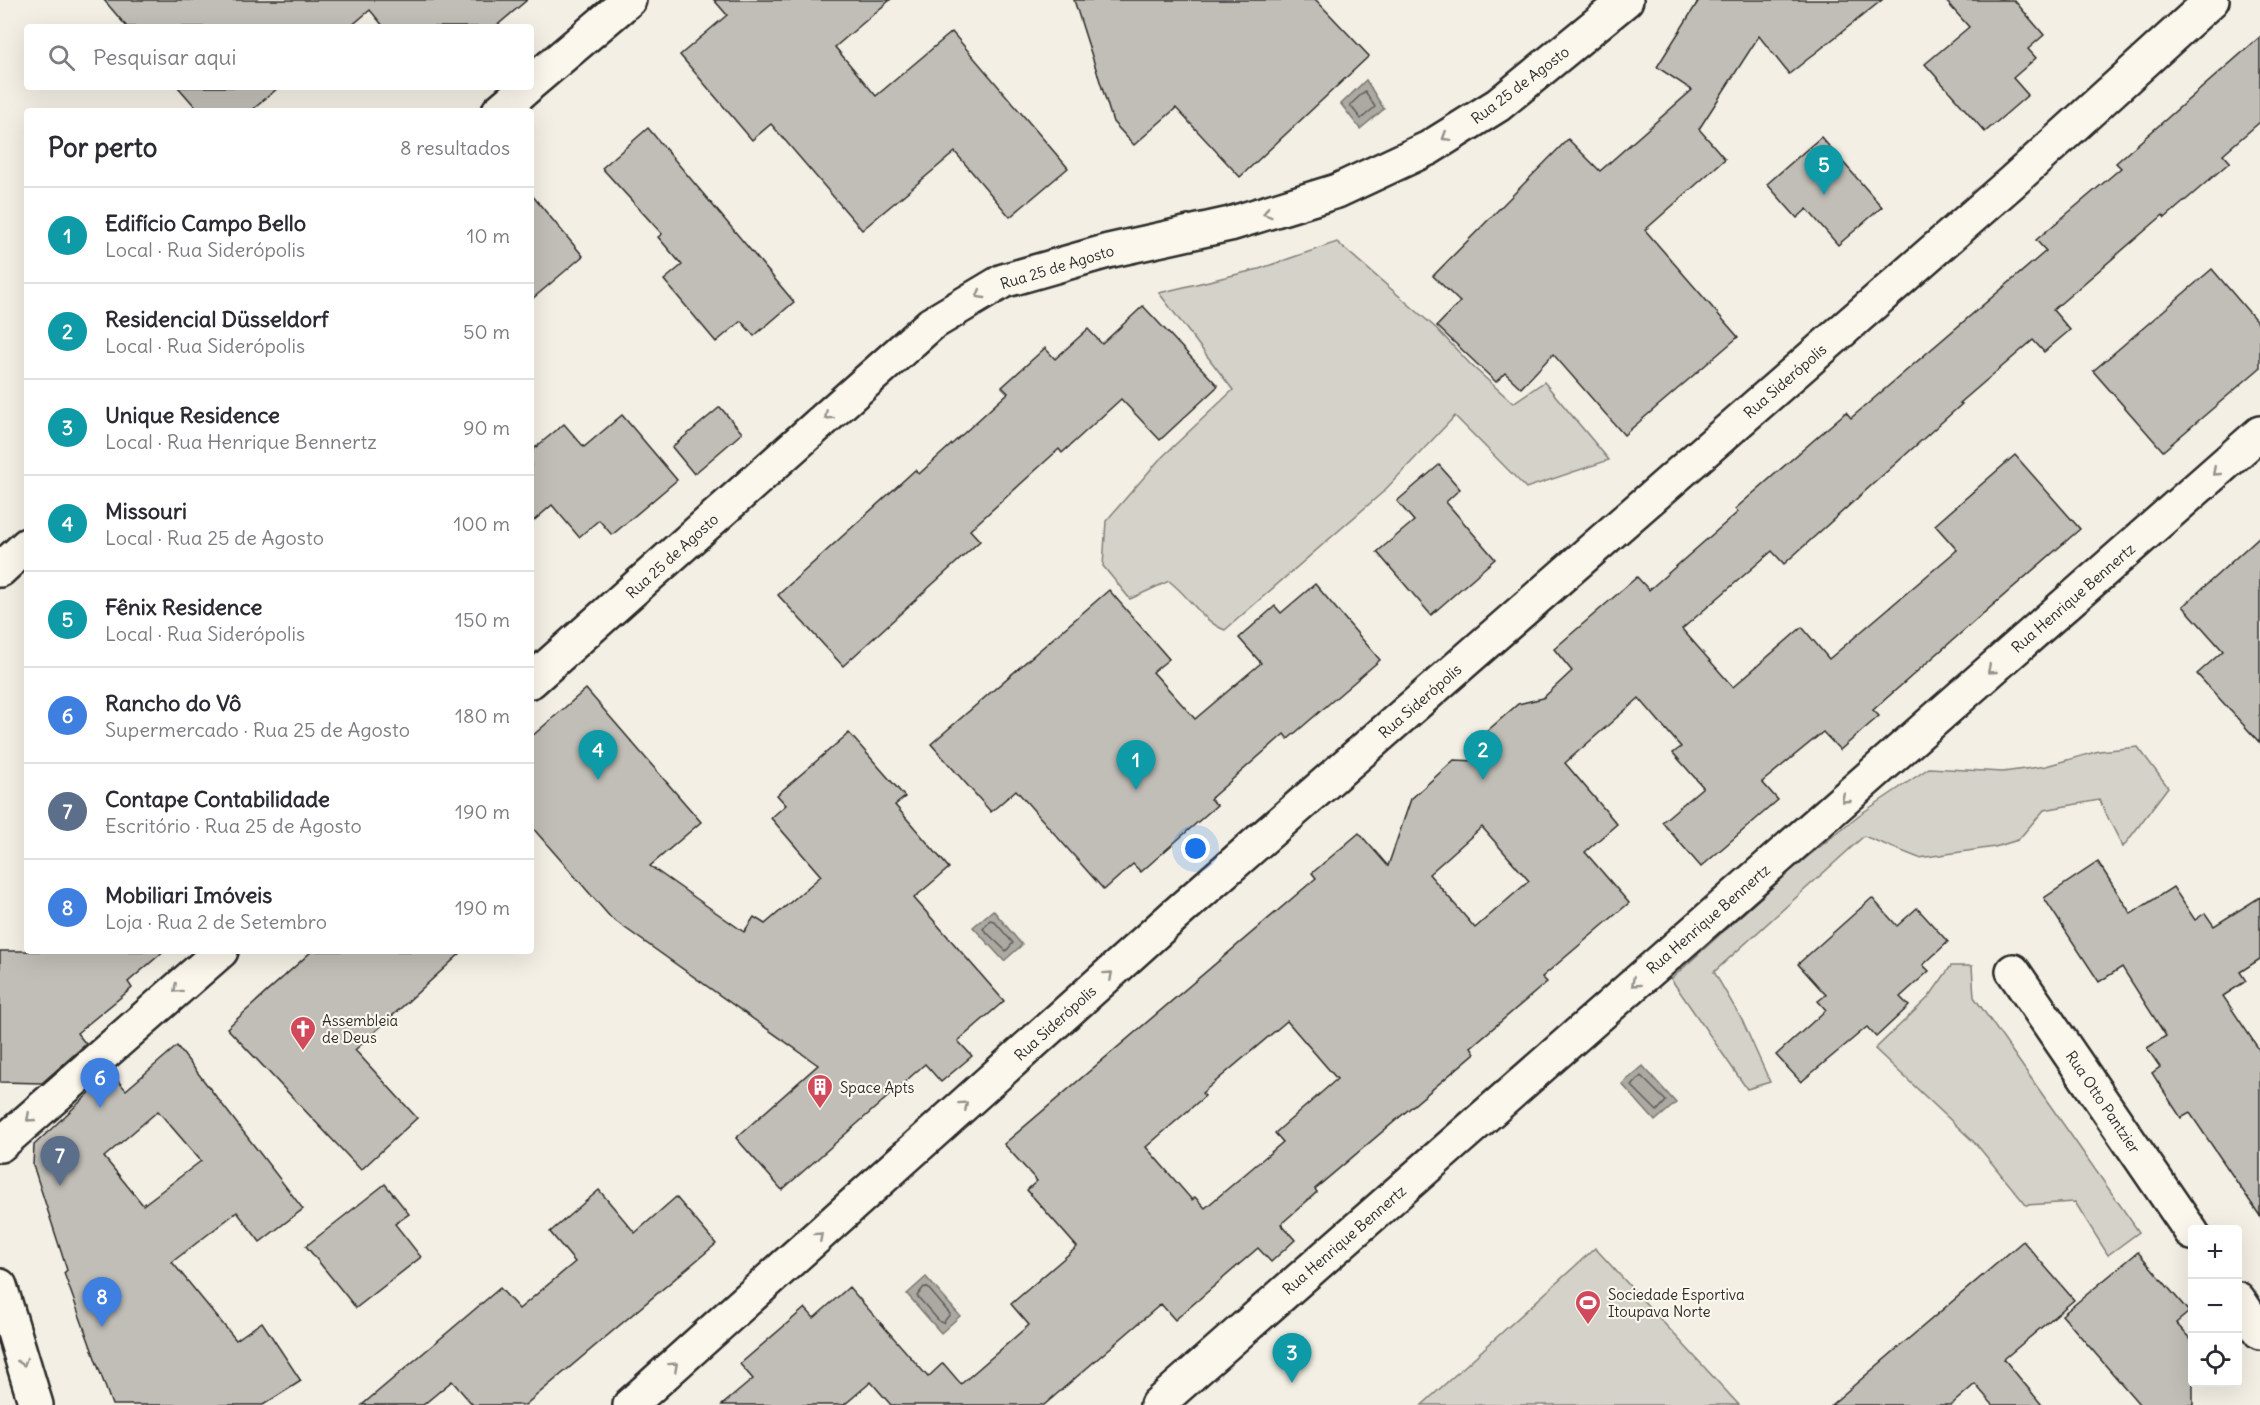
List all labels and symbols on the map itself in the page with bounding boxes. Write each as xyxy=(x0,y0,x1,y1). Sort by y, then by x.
street label: Rua 25 de Agosto xyxy=(1467,42,1573,128)
one-way arrow xyxy=(1442,130,1452,142)
pin: 5 xyxy=(1804,146,1844,195)
one-way arrow xyxy=(1262,206,1273,218)
street label: Rua 25 de Agosto xyxy=(998,241,1116,293)
one-way arrow xyxy=(976,288,986,299)
street label: Rua Siderópolis xyxy=(1740,340,1831,422)
one-way arrow xyxy=(824,409,835,420)
one-way arrow xyxy=(2212,464,2223,475)
street label: Rua 25 de Agosto xyxy=(622,510,722,602)
street label: Rua Henrique Bennertz xyxy=(2007,539,2139,657)
street label: Rua Siderópolis xyxy=(1375,660,1466,742)
one-way arrow xyxy=(1987,663,1998,674)
pin: 4 xyxy=(578,730,618,780)
pin: 2 xyxy=(1464,730,1502,780)
pin: 1 xyxy=(1116,740,1156,790)
one-way arrow xyxy=(1841,792,1852,803)
your location xyxy=(1181,834,1210,863)
street label: Rua Henrique Bennertz xyxy=(1642,860,1774,978)
one-way arrow xyxy=(1102,971,1113,982)
one-way arrow xyxy=(1632,976,1642,987)
street label: Rua Siderópolis xyxy=(1010,981,1100,1065)
one-way arrow xyxy=(173,982,184,993)
place label: Assembleia de Deus xyxy=(322,1011,399,1047)
church icon: Assembleia de Deus xyxy=(288,1014,318,1052)
street label: Rua Otto Pantzier xyxy=(2062,1047,2144,1157)
pin: 6 xyxy=(80,1058,120,1108)
building icon: Space Apts xyxy=(805,1072,835,1110)
place label: Space Apts xyxy=(840,1078,915,1097)
one-way arrow xyxy=(957,1101,968,1112)
one-way arrow xyxy=(26,1111,37,1122)
pin: 7 xyxy=(40,1136,80,1186)
street label: Rua Henrique Bennertz xyxy=(1278,1181,1410,1299)
one-way arrow xyxy=(812,1232,822,1243)
pin: 8 xyxy=(82,1278,122,1327)
place label: Sociedade Esportiva Itoupava Norte xyxy=(1608,1285,1745,1321)
sports icon: Sociedade Esportiva Itoupava Norte xyxy=(1573,1288,1603,1326)
pin: 3 xyxy=(1272,1334,1312,1383)
one-way arrow xyxy=(16,1357,28,1367)
one-way arrow xyxy=(667,1362,677,1373)

